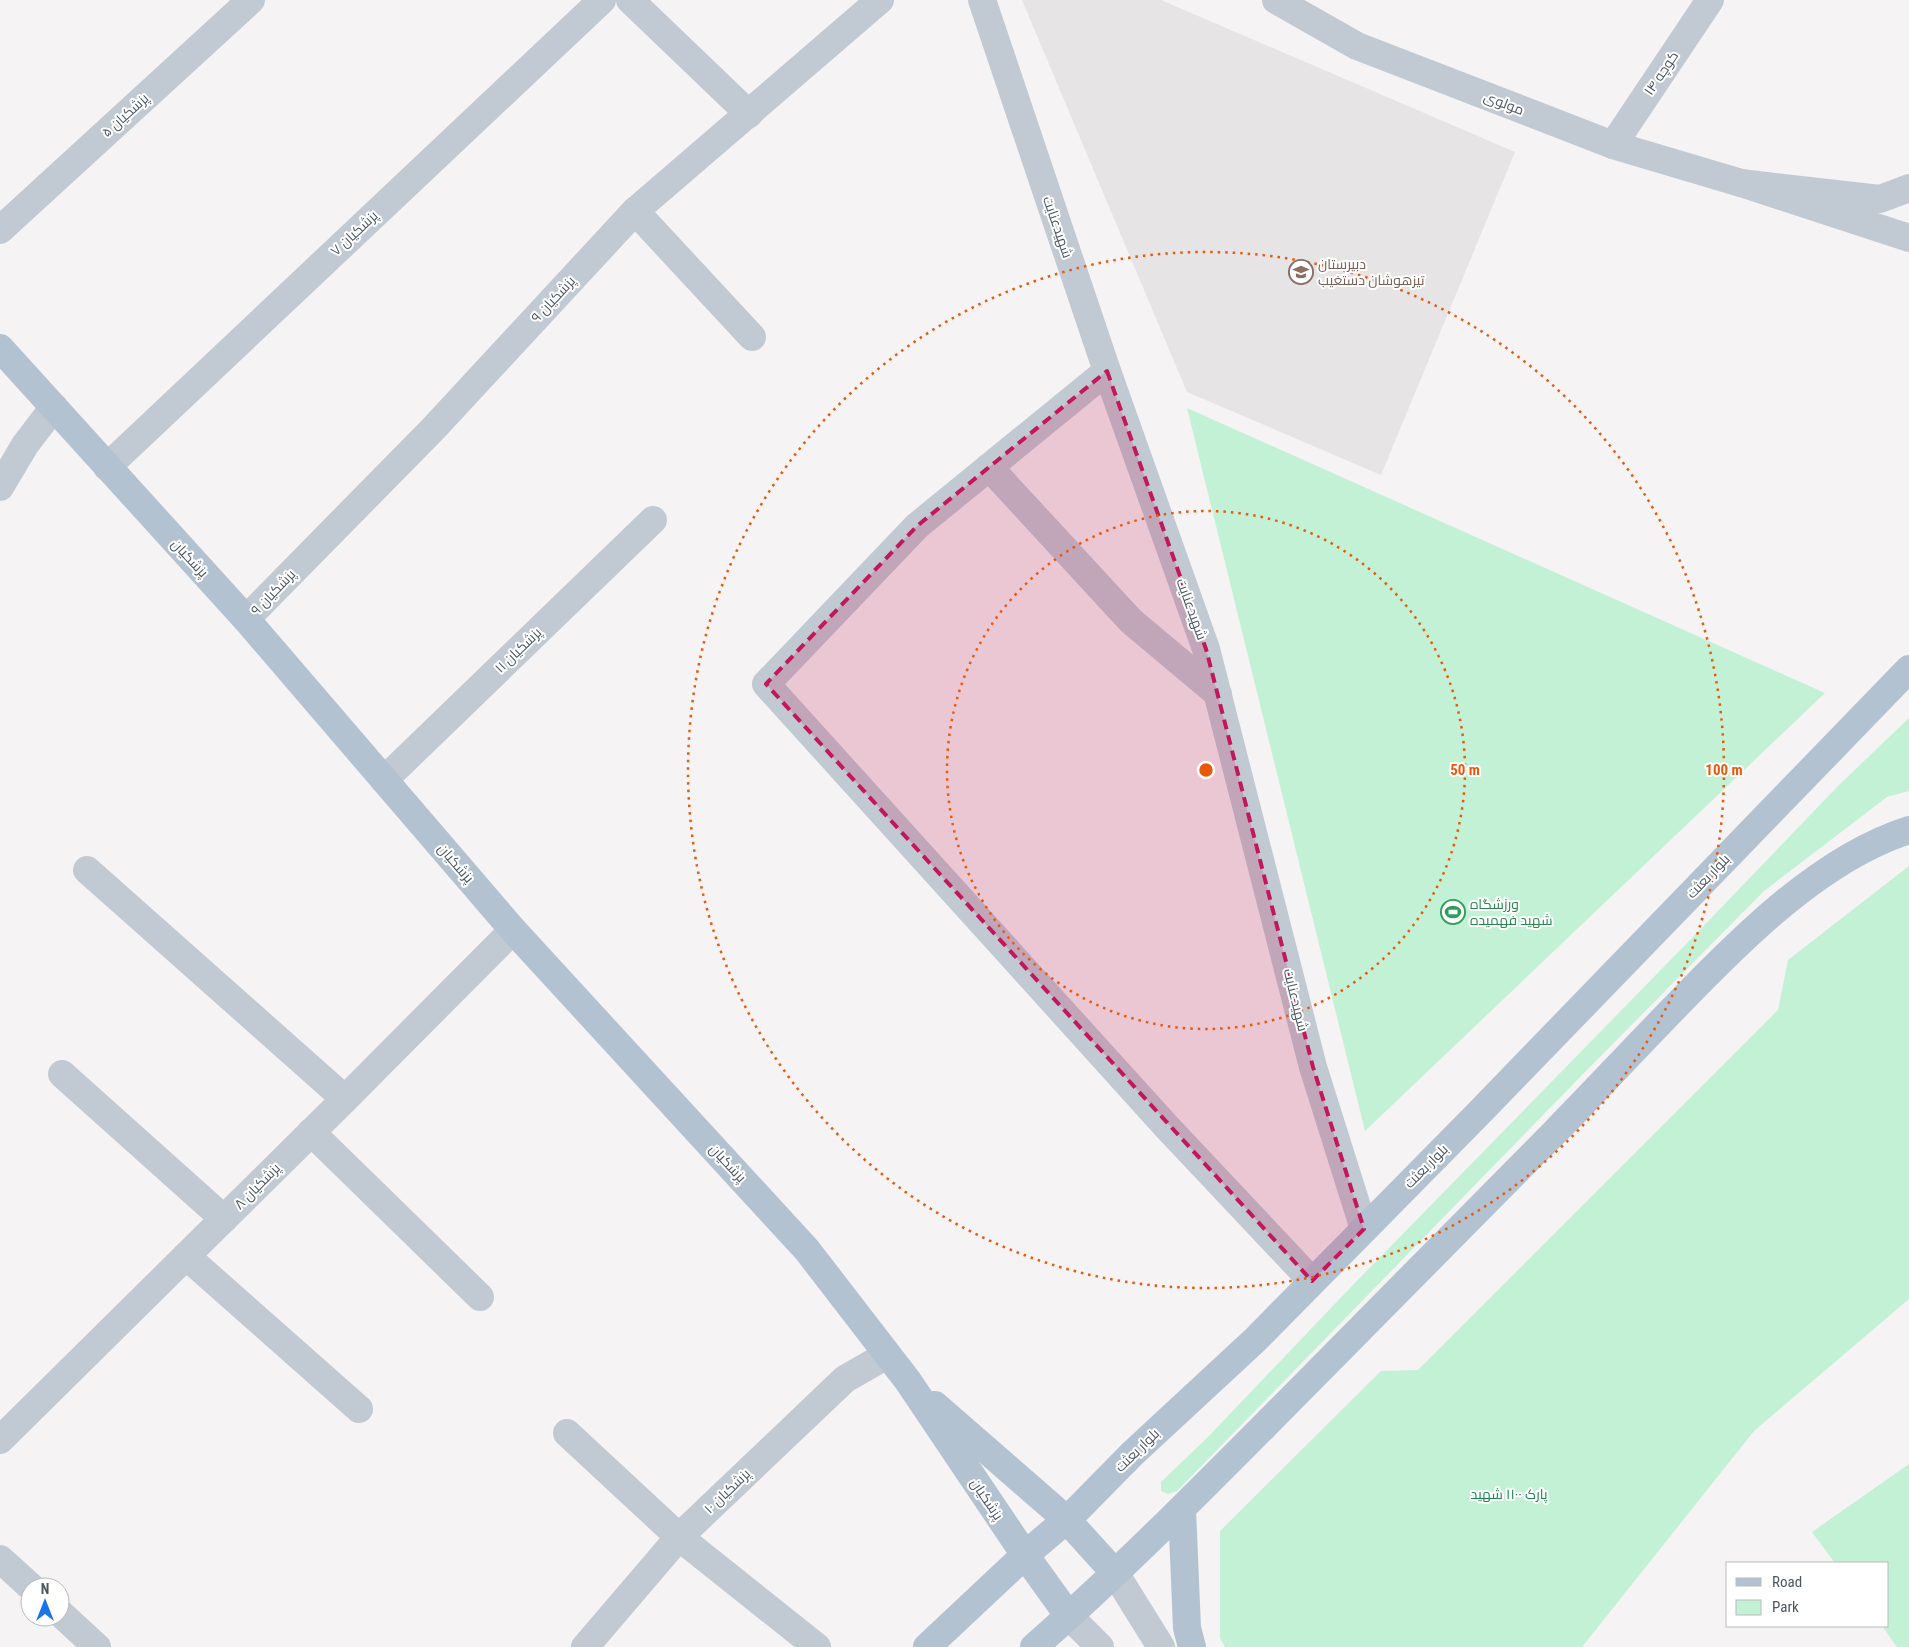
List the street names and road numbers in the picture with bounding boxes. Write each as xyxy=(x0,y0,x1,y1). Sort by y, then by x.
street label: کوچه ۱۴ xyxy=(1641,48,1683,99)
street label: مولوی xyxy=(1482,88,1526,118)
street label: پزشکیان ۵ xyxy=(98,90,153,142)
street label: شهیدعنایت xyxy=(1040,194,1076,260)
street label: پزشکیان ۷ xyxy=(327,207,382,260)
street label: پزشکیان ۹ xyxy=(528,273,580,327)
street label: پزشکیان xyxy=(167,536,212,582)
street label: پزشکیان ۹ xyxy=(248,566,300,619)
street label: شهیدعنایت xyxy=(1174,576,1210,642)
street label: پزشکیان ۱۱ xyxy=(492,624,546,677)
street label: پزشکیان xyxy=(433,840,477,887)
street label: بلوار بعثت xyxy=(1683,851,1733,901)
street label: شهیدعنایت xyxy=(1280,967,1312,1033)
street label: پزشکیان xyxy=(705,1141,750,1187)
street label: بلوار بعثت xyxy=(1401,1141,1451,1191)
street label: پزشکیان ۸ xyxy=(231,1160,285,1214)
street label: بلوار بعثت xyxy=(1112,1425,1162,1475)
street label: پزشکیان ۱۰ xyxy=(701,1465,755,1518)
street label: پزشکیان xyxy=(966,1475,1007,1524)

